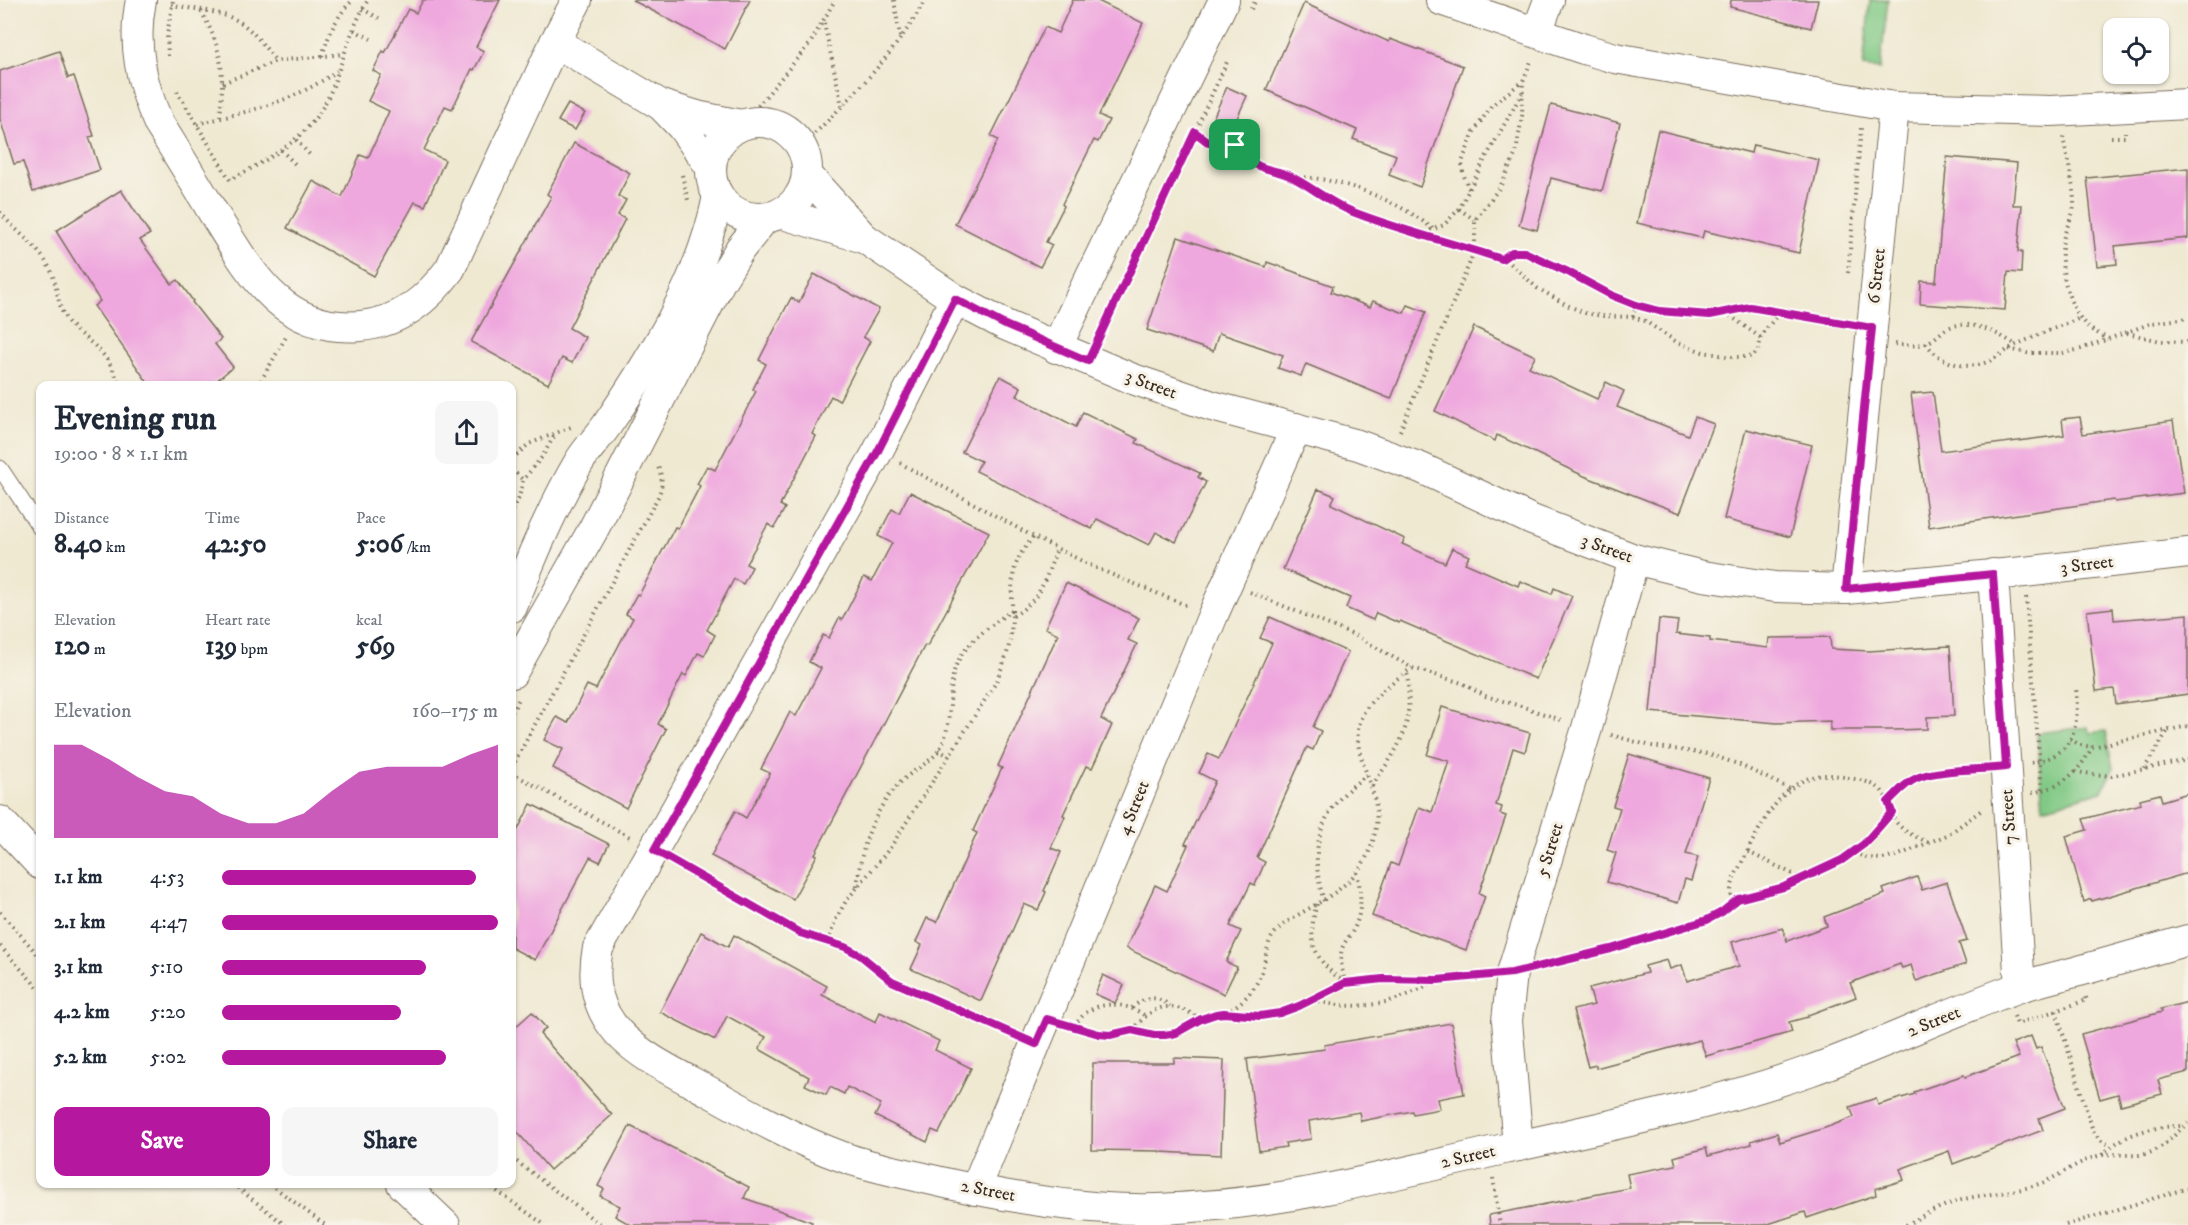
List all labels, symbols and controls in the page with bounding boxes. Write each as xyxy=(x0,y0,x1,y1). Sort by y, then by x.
map controls xyxy=(2103,18,2169,84)
button: locate xyxy=(2103,18,2169,84)
pin xyxy=(1209,119,1260,170)
icon: arrive xyxy=(1218,128,1251,161)
street label: 6 Street xyxy=(1863,247,1891,305)
street label: 3 Street xyxy=(1122,366,1180,405)
text: Evening run xyxy=(54,399,216,440)
button: share xyxy=(435,401,498,464)
text: 19:00 · 8 × 1.1 km xyxy=(54,442,188,467)
text: Distance xyxy=(54,508,109,528)
text: Time xyxy=(205,508,240,528)
text: Pace xyxy=(356,508,386,528)
text: 8.40 xyxy=(54,528,102,561)
text: 42:50 xyxy=(205,528,266,561)
text: 5:06 xyxy=(356,528,403,561)
street label: 3 Street xyxy=(1578,530,1636,569)
text: km xyxy=(102,537,126,557)
text: /km xyxy=(403,537,431,557)
street label: 3 Street xyxy=(2059,551,2115,579)
text: Elevation xyxy=(54,610,116,630)
text: Heart rate xyxy=(205,610,271,630)
text: kcal xyxy=(356,610,382,630)
text: 120 xyxy=(54,630,90,663)
text: 139 xyxy=(205,630,237,663)
text: 569 xyxy=(356,630,395,663)
text: m xyxy=(90,639,106,659)
text: bpm xyxy=(237,639,268,659)
text: Elevation xyxy=(54,699,131,724)
text: 160–175 m xyxy=(412,699,498,724)
street label: 4 Street xyxy=(1113,777,1155,838)
street label: 7 Street xyxy=(1996,788,2022,846)
street label: 5 Street xyxy=(1531,820,1569,880)
text: 1.1 km xyxy=(54,865,103,890)
text: 4:53 xyxy=(150,865,184,890)
text: 2.1 km xyxy=(54,910,105,935)
text: 4:47 xyxy=(150,910,188,935)
text: 3.1 km xyxy=(54,955,103,980)
text: 5:10 xyxy=(150,955,183,980)
text: 4.2 km xyxy=(54,1000,110,1025)
text: 5:20 xyxy=(150,1000,186,1025)
street label: 2 Street xyxy=(1904,1001,1964,1043)
text: 5.2 km xyxy=(54,1045,107,1070)
text: 5:02 xyxy=(150,1045,186,1070)
button: Save xyxy=(54,1107,270,1176)
button: Share xyxy=(282,1107,498,1176)
street label: 2 Street xyxy=(1439,1140,1498,1174)
street label: 2 Street xyxy=(959,1175,1017,1207)

